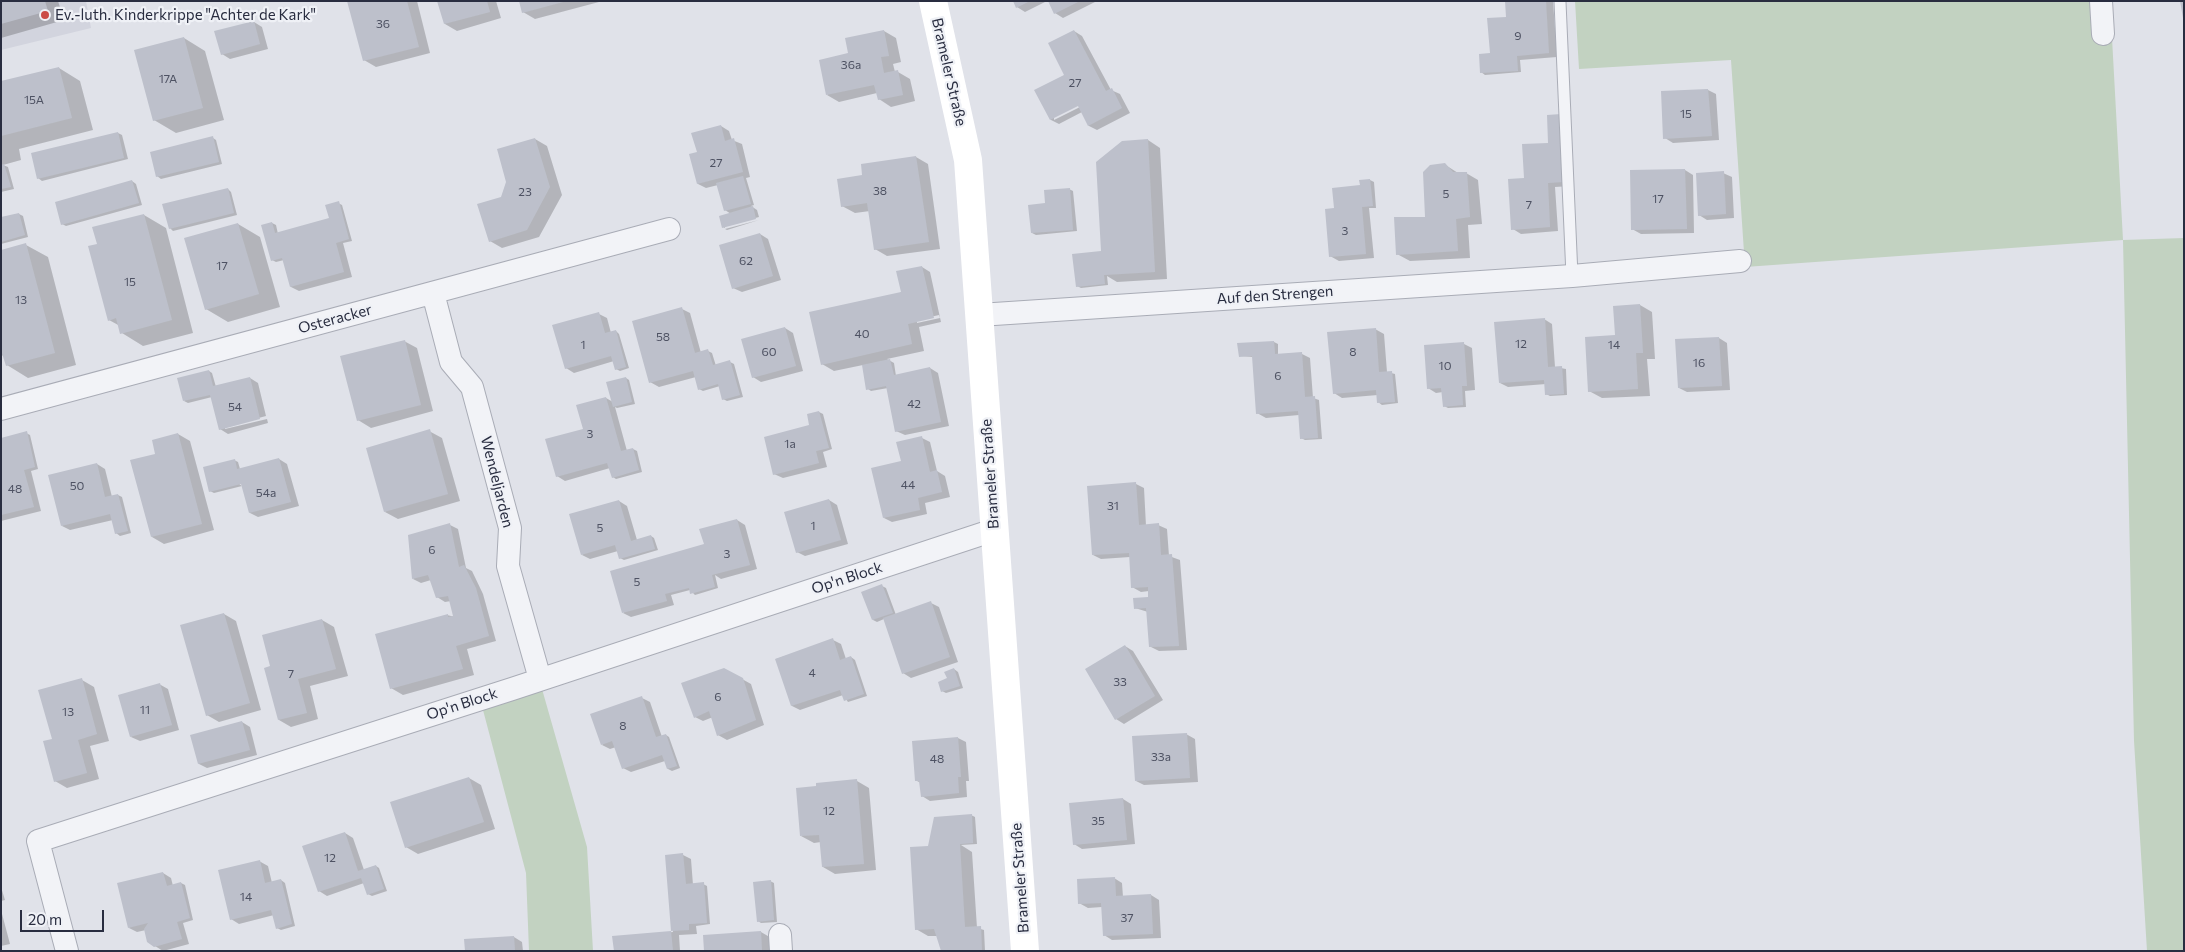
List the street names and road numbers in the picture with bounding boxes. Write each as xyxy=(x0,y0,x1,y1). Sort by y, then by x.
street label: Brameler Straße xyxy=(928,16,970,128)
street label: Auf den Strengen xyxy=(1216,282,1334,308)
street label: Osteracker xyxy=(296,300,374,338)
street label: Brameler Straße xyxy=(977,418,1003,530)
street label: Wendeljarden xyxy=(477,434,517,530)
street label: Op'n Block xyxy=(809,558,885,598)
street label: Op'n Block xyxy=(424,684,500,724)
street label: Brameler Straße xyxy=(1007,822,1033,934)

